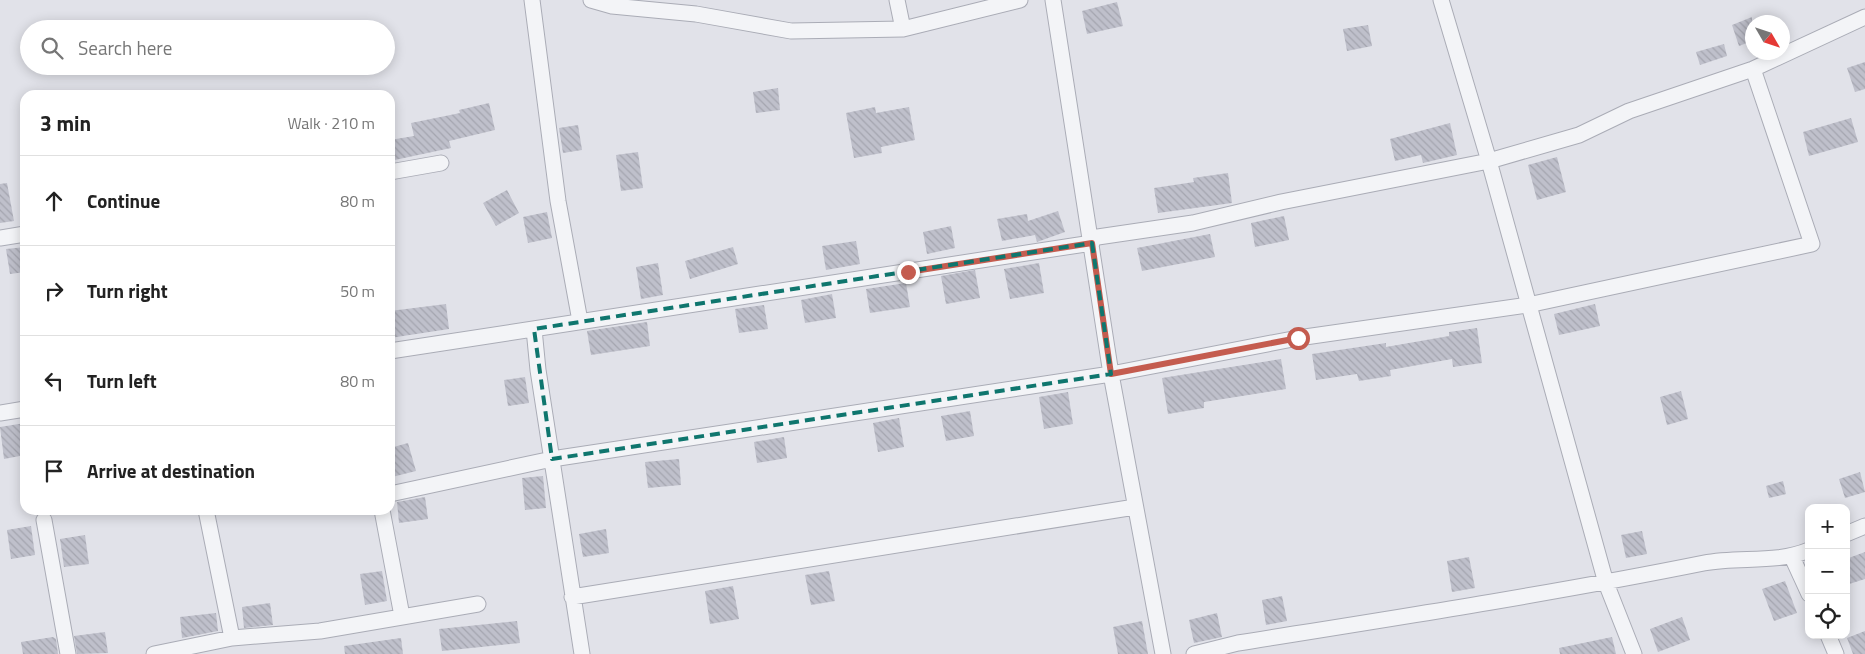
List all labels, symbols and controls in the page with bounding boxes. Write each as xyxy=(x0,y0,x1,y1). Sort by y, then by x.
north arrow xyxy=(1745,15,1790,60)
search box xyxy=(20,20,395,75)
text: Search here xyxy=(78,33,172,62)
icon: search xyxy=(38,34,66,62)
text: 3 min xyxy=(40,107,91,139)
text: Walk · 210 m xyxy=(287,111,375,135)
text: Continue xyxy=(87,186,160,215)
icon: ahead xyxy=(40,187,68,215)
text: 80 m xyxy=(340,189,375,213)
route end xyxy=(897,261,920,284)
text: Turn right xyxy=(87,276,168,305)
icon: right xyxy=(40,277,68,305)
text: 50 m xyxy=(340,279,375,303)
route start xyxy=(1287,327,1310,350)
text: Turn left xyxy=(87,366,157,395)
icon: left xyxy=(40,367,68,395)
text: 80 m xyxy=(340,369,375,393)
text: Arrive at destination xyxy=(87,456,255,485)
icon: arrive xyxy=(40,457,68,485)
map controls xyxy=(1805,504,1850,639)
button: + xyxy=(1805,504,1850,549)
button: − xyxy=(1805,549,1850,594)
button: locate xyxy=(1805,594,1850,639)

